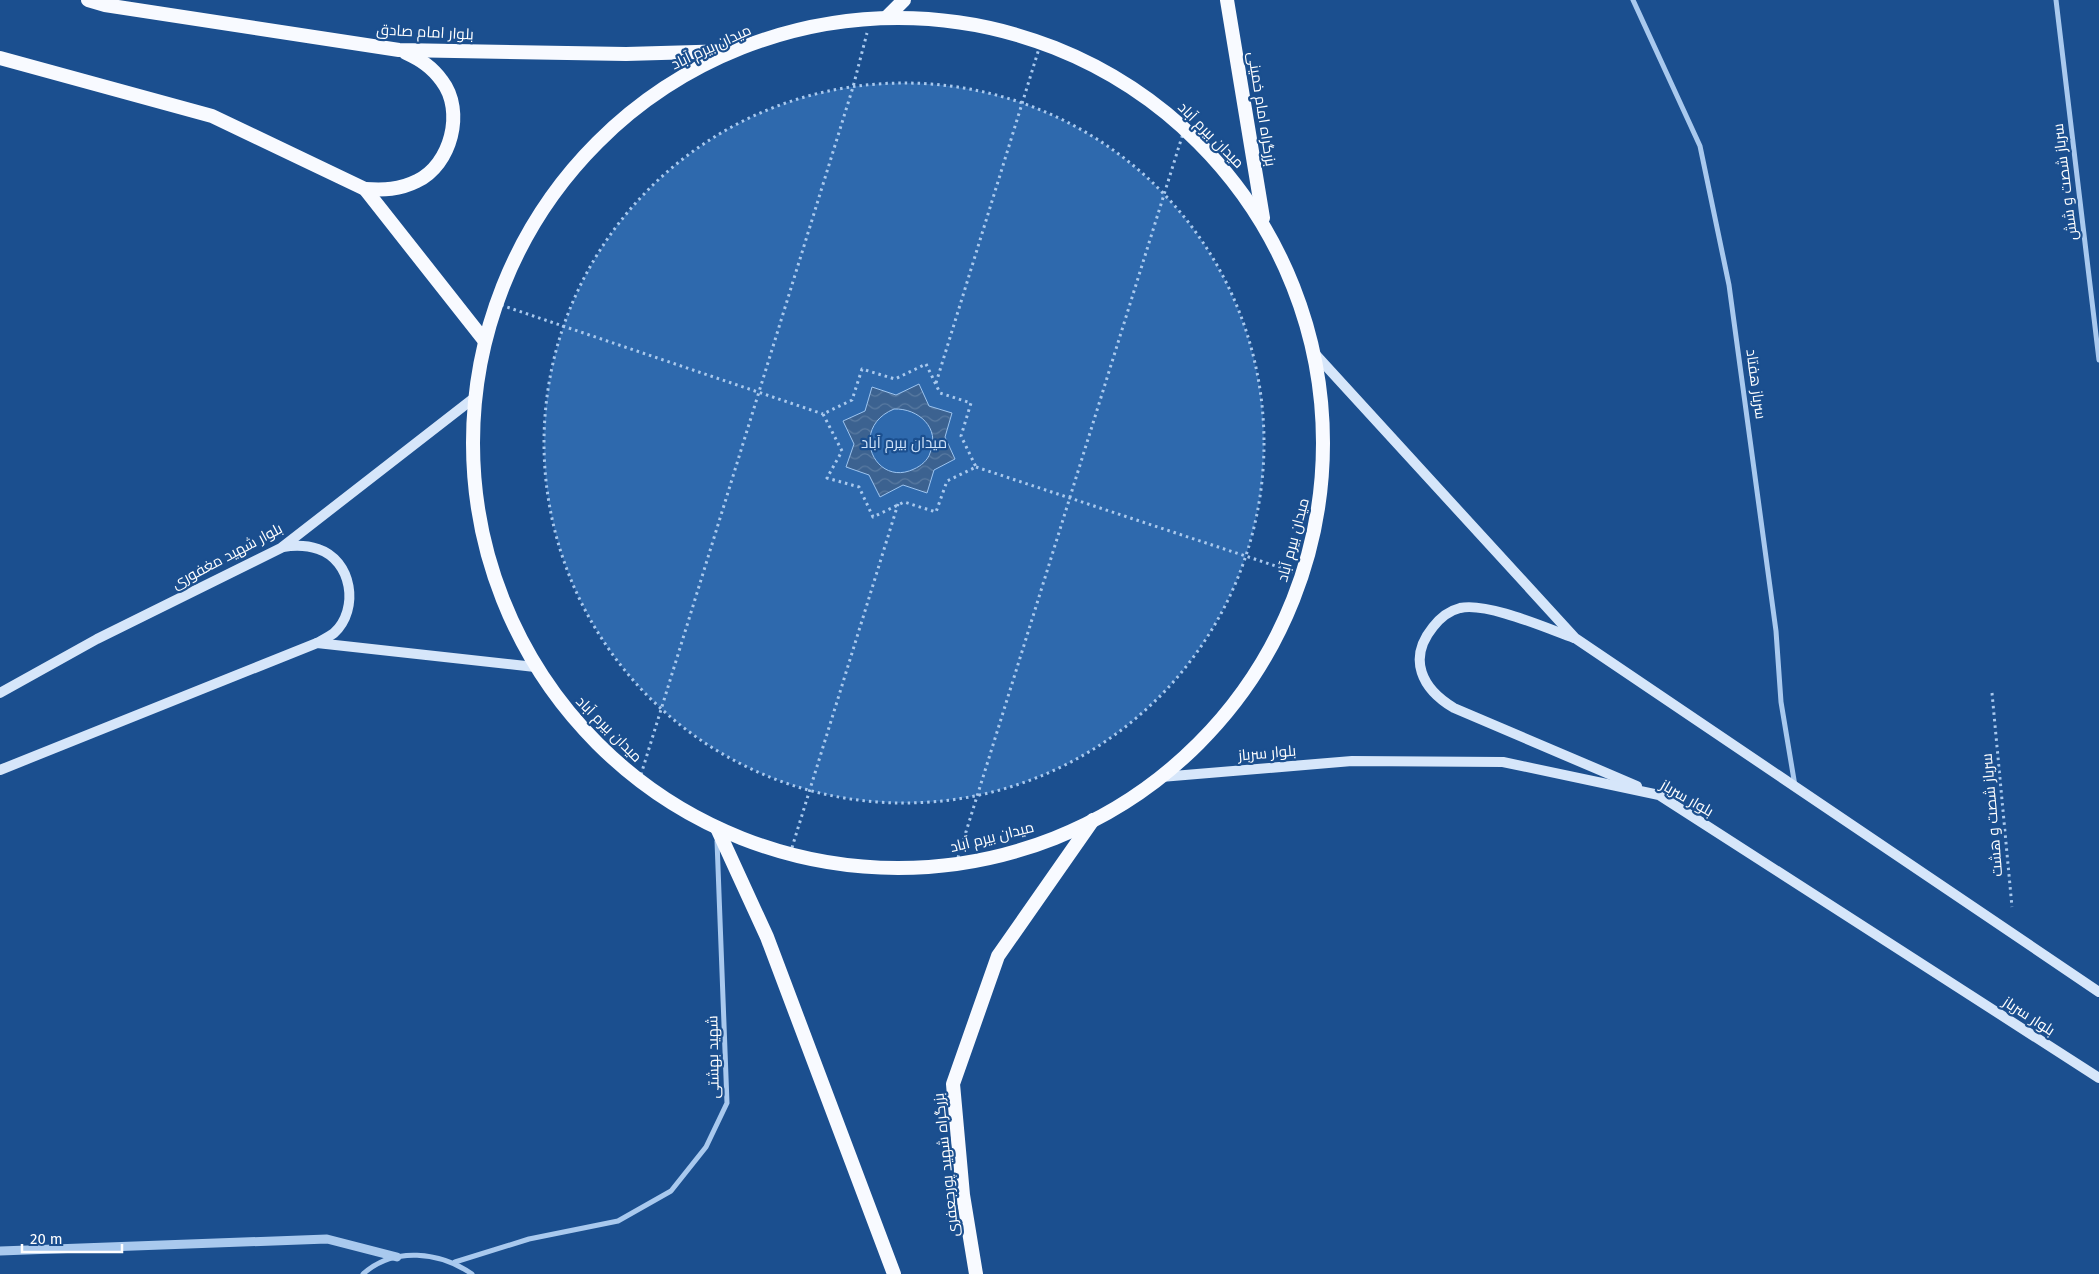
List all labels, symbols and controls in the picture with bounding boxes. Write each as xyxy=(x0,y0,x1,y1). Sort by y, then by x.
street label: بلوار امام صادق xyxy=(376,20,474,45)
street label: میدان بیرم آباد xyxy=(668,21,754,74)
street label: بزرگراه امام خمینی xyxy=(1243,50,1280,168)
street label: میدان بیرم آباد xyxy=(1174,98,1248,172)
street label: سرباز شصت و شش xyxy=(2049,122,2082,242)
street label: سرباز هفتاد xyxy=(1742,348,1770,420)
park label: میدان بیرم آباد xyxy=(861,434,947,453)
street label: میدان بیرم آباد xyxy=(1273,496,1314,584)
street label: بلوار شهید مغفوری xyxy=(169,519,286,594)
street label: میدان بیرم آباد xyxy=(572,692,646,766)
street label: بلوار سرباز xyxy=(1236,741,1297,765)
street label: سرباز شصت و هشت xyxy=(1978,753,2006,877)
street label: بلوار سرباز xyxy=(1656,775,1717,820)
street label: میدان بیرم آباد xyxy=(948,818,1036,857)
street label: بلوار سرباز xyxy=(1999,992,2058,1039)
street label: شهید بهشتی xyxy=(703,1015,724,1099)
street label: بزرگراه شهید پورجعفری xyxy=(929,1092,964,1238)
scale bar xyxy=(22,1222,122,1254)
text: 20 m xyxy=(30,1230,63,1248)

